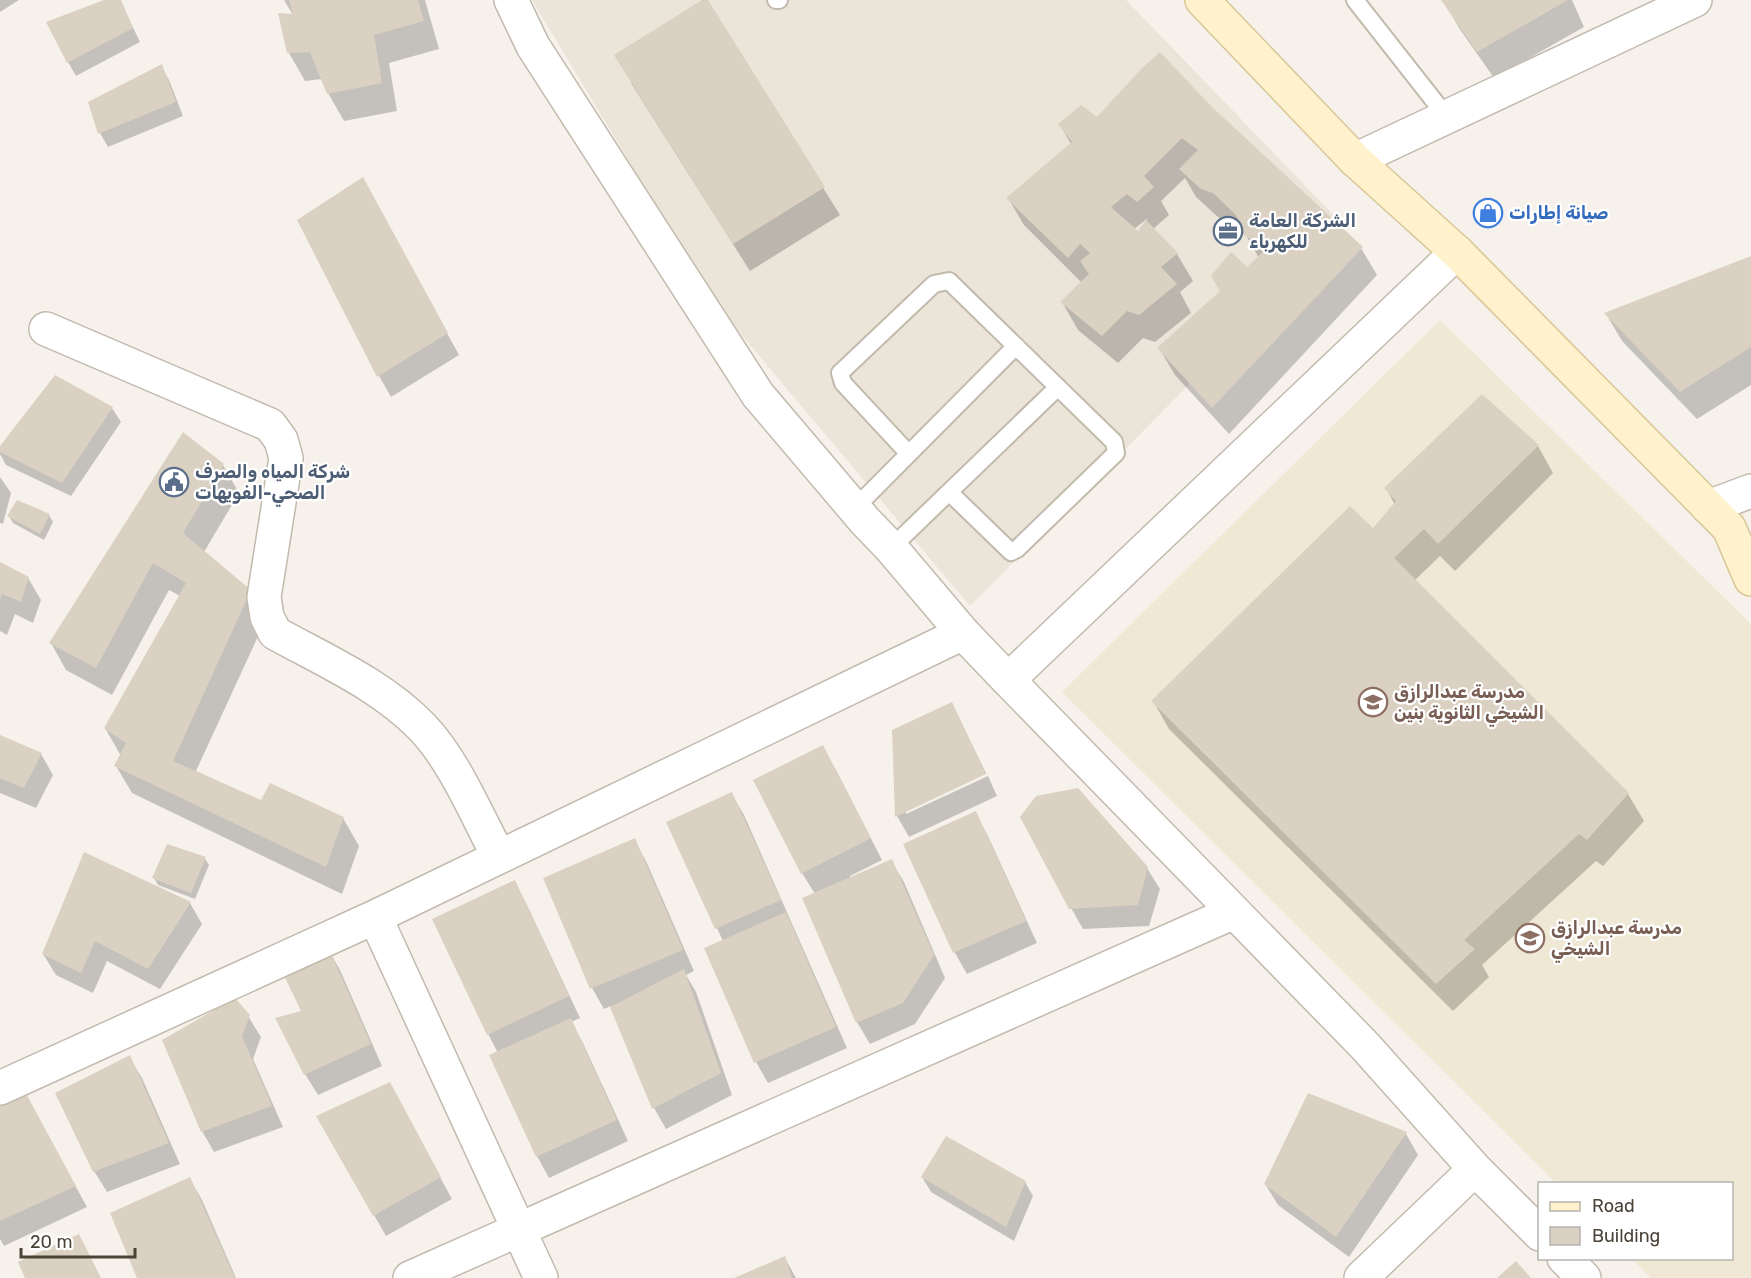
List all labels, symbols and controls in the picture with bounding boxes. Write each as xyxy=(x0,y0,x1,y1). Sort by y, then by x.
shop icon: صيانة إطارات xyxy=(1472,197,1504,229)
place label: صيانة إطارات xyxy=(1509,202,1609,224)
place label: الشركة العامة للكهرباء xyxy=(1249,210,1356,253)
office icon: الشركة العامة للكهرباء xyxy=(1212,215,1244,247)
place label: شركة المياه والصرف الصحي-الفويهات xyxy=(195,461,350,507)
public building icon: شركة المياه والصرف الصحي-الفويهات xyxy=(158,466,190,498)
place label: مدرسة عبدالرازق الشيخي الثانوية بنين xyxy=(1394,681,1544,727)
school or university icon: مدرسة عبدالرازق الشيخي الثانوية بنين xyxy=(1357,686,1389,718)
place label: مدرسة عبدالرازق الشيخي xyxy=(1551,917,1682,963)
school or university icon: مدرسة عبدالرازق الشيخي xyxy=(1514,922,1546,954)
legend xyxy=(1538,1182,1733,1260)
text: Road xyxy=(1592,1195,1635,1217)
scale bar xyxy=(21,1221,135,1259)
text: Building xyxy=(1592,1225,1660,1247)
text: 20 m xyxy=(30,1231,72,1253)

